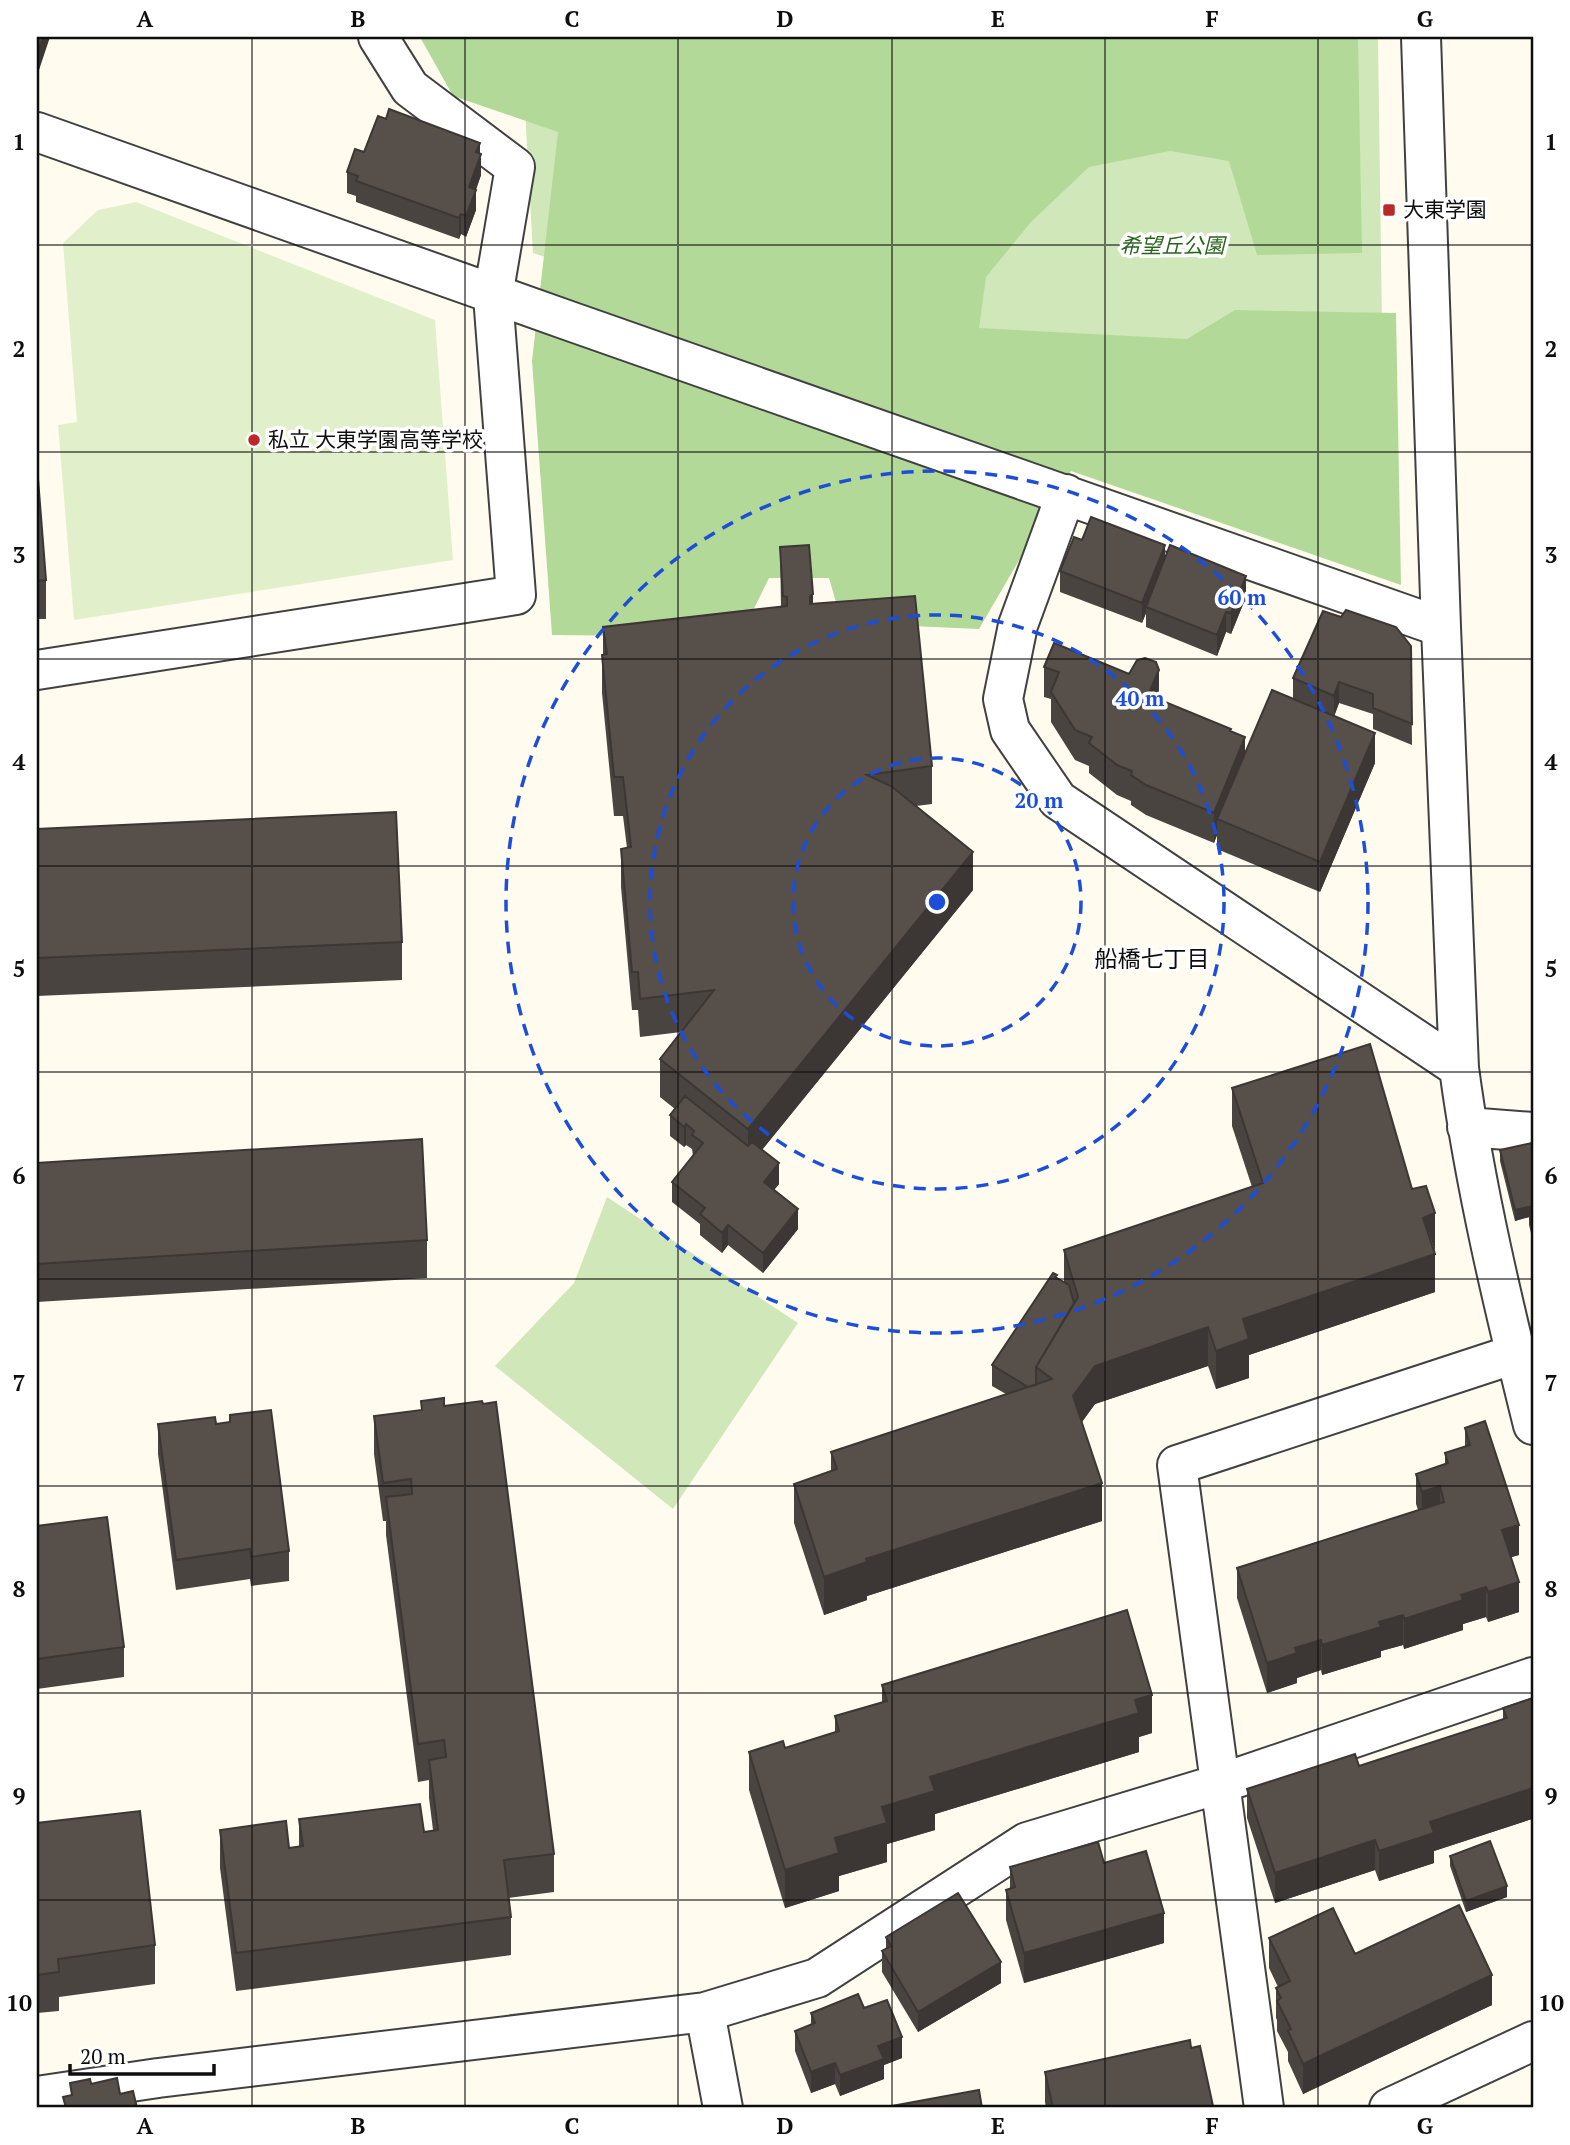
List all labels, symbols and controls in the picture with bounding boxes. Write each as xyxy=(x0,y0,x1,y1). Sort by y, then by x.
text: A xyxy=(137,3,154,34)
text: B xyxy=(351,3,366,34)
text: C xyxy=(565,3,580,34)
text: D xyxy=(777,3,794,34)
text: E xyxy=(991,3,1005,34)
text: F xyxy=(1205,3,1219,34)
text: G xyxy=(1417,3,1434,34)
text: 1 xyxy=(13,126,26,157)
text: 1 xyxy=(1545,126,1558,157)
place label: 大東学園 xyxy=(1403,195,1487,223)
marker: 大東学園 xyxy=(1381,202,1397,218)
park label: 希望丘公園 xyxy=(1120,231,1227,259)
text: 2 xyxy=(13,333,26,364)
text: 2 xyxy=(1545,333,1558,364)
place label: 私立 大東学園高等学校 xyxy=(268,425,483,453)
marker: 私立 大東学園高等学校 xyxy=(246,432,262,448)
text: 3 xyxy=(13,539,26,570)
text: 3 xyxy=(1545,539,1558,570)
text: 60 m xyxy=(1218,583,1267,611)
text: 40 m xyxy=(1116,684,1165,712)
text: 4 xyxy=(13,746,26,777)
text: 4 xyxy=(1545,746,1558,777)
text: 20 m xyxy=(1015,786,1064,814)
centre of rings xyxy=(925,890,949,914)
district label: 船橋七丁目 xyxy=(1095,943,1210,974)
text: 5 xyxy=(13,953,26,984)
text: 5 xyxy=(1545,953,1558,984)
text: 6 xyxy=(13,1160,26,1191)
text: 6 xyxy=(1545,1160,1558,1191)
text: 7 xyxy=(13,1367,26,1398)
text: 7 xyxy=(1545,1367,1558,1398)
text: 8 xyxy=(13,1573,26,1604)
text: 8 xyxy=(1545,1573,1558,1604)
text: 9 xyxy=(13,1780,26,1811)
text: 9 xyxy=(1545,1780,1558,1811)
text: 10 xyxy=(6,1987,32,2018)
text: 10 xyxy=(1538,1987,1564,2018)
scale bar xyxy=(70,2033,214,2077)
text: 20 m xyxy=(80,2042,126,2070)
text: A xyxy=(137,2110,154,2141)
text: B xyxy=(351,2110,366,2141)
text: C xyxy=(565,2110,580,2141)
text: D xyxy=(777,2110,794,2141)
text: E xyxy=(991,2110,1005,2141)
text: F xyxy=(1205,2110,1219,2141)
text: G xyxy=(1417,2110,1434,2141)

